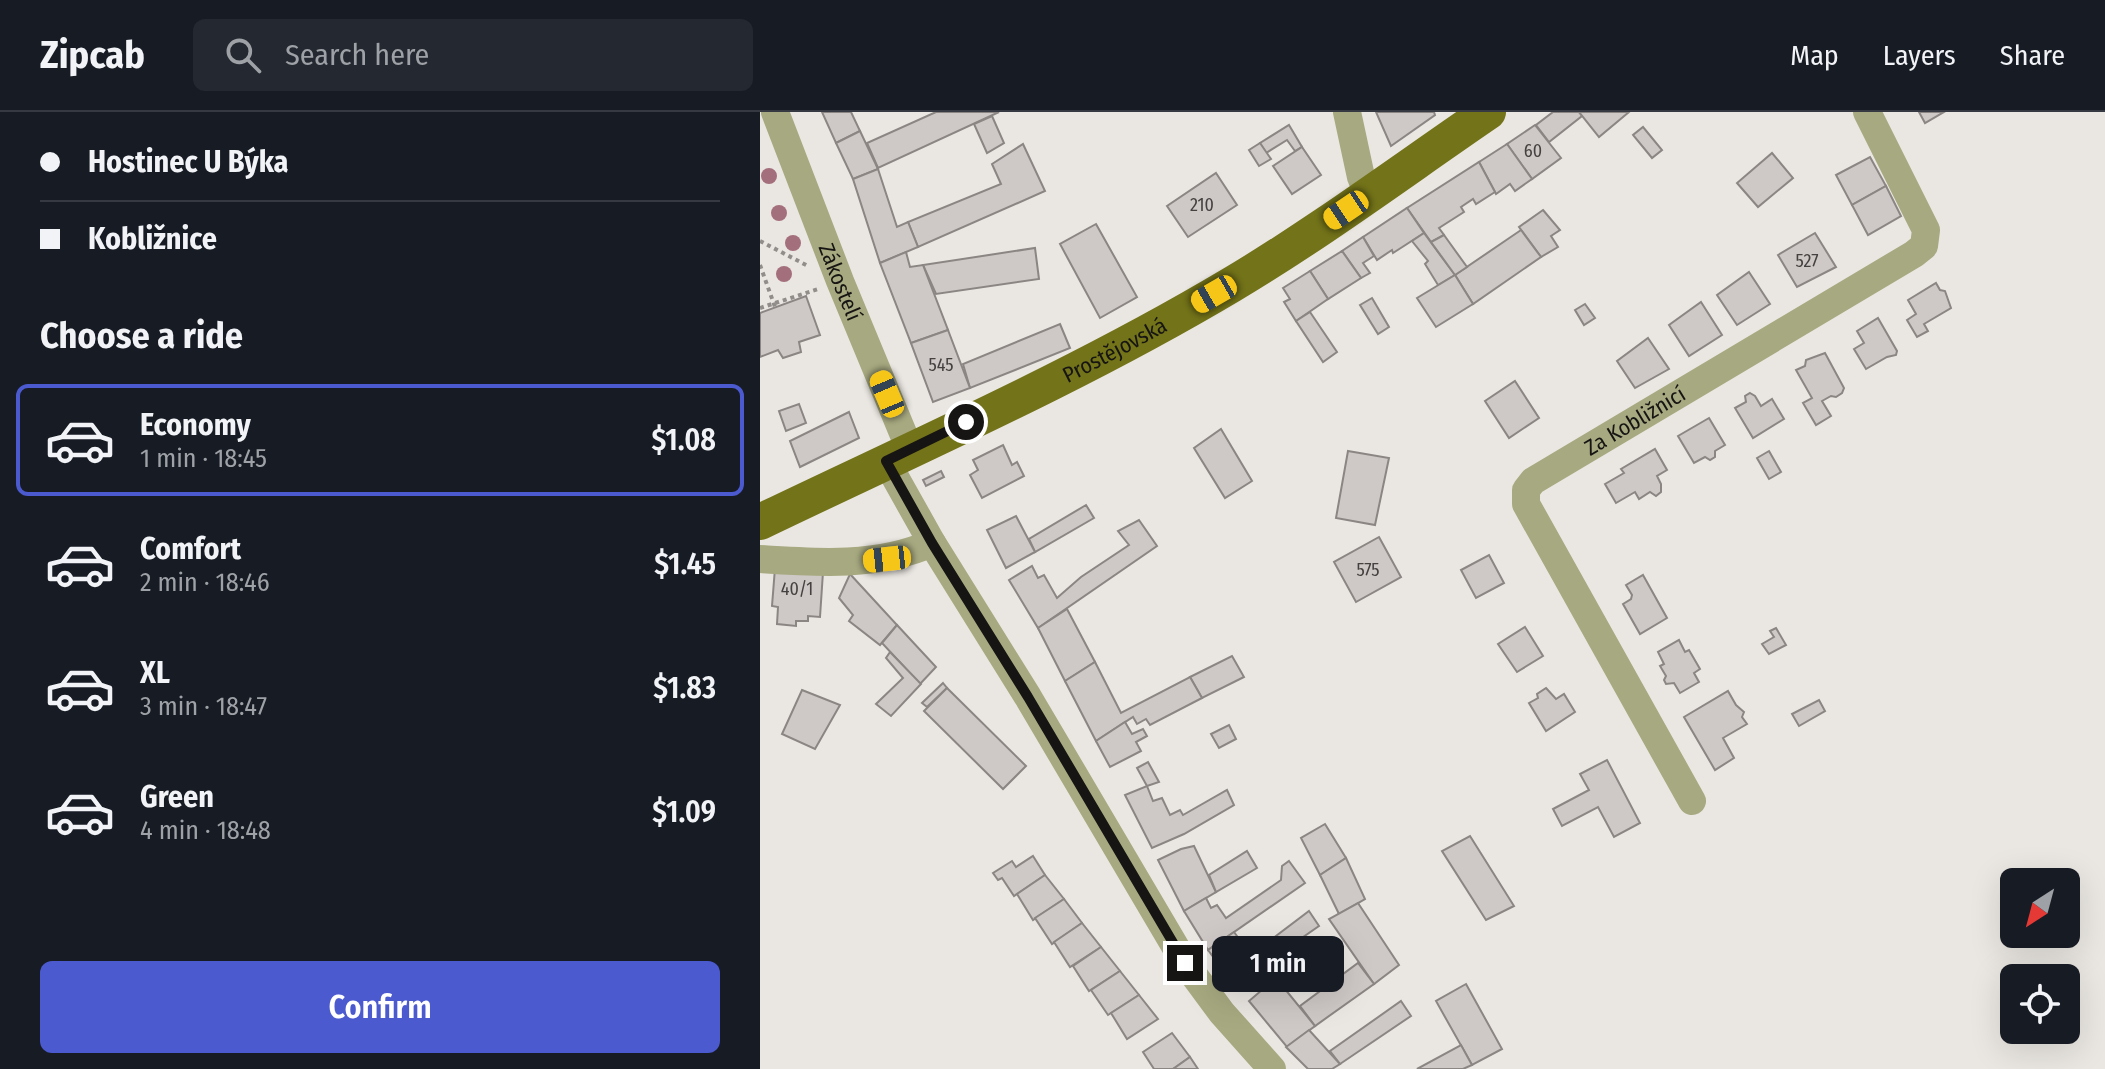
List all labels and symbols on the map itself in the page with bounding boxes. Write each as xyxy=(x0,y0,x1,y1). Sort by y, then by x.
house number: 60 xyxy=(1524,140,1542,162)
car xyxy=(1319,187,1373,233)
house number: 210 xyxy=(1190,194,1214,216)
street label: Zákostelí xyxy=(813,239,868,325)
house number: 527 xyxy=(1795,250,1819,272)
car xyxy=(1187,272,1241,316)
street label: Prostějovská xyxy=(1058,312,1171,389)
house number: 545 xyxy=(928,354,954,376)
car xyxy=(867,367,907,421)
street label: Za Kobližnicí xyxy=(1580,380,1691,461)
route start xyxy=(948,404,984,440)
car xyxy=(862,545,912,573)
house number: 575 xyxy=(1356,559,1380,581)
house number: 40/1 xyxy=(781,578,813,600)
north arrow xyxy=(2000,868,2080,948)
callout: 1 min xyxy=(1213,935,1345,991)
route end xyxy=(1167,945,1203,981)

